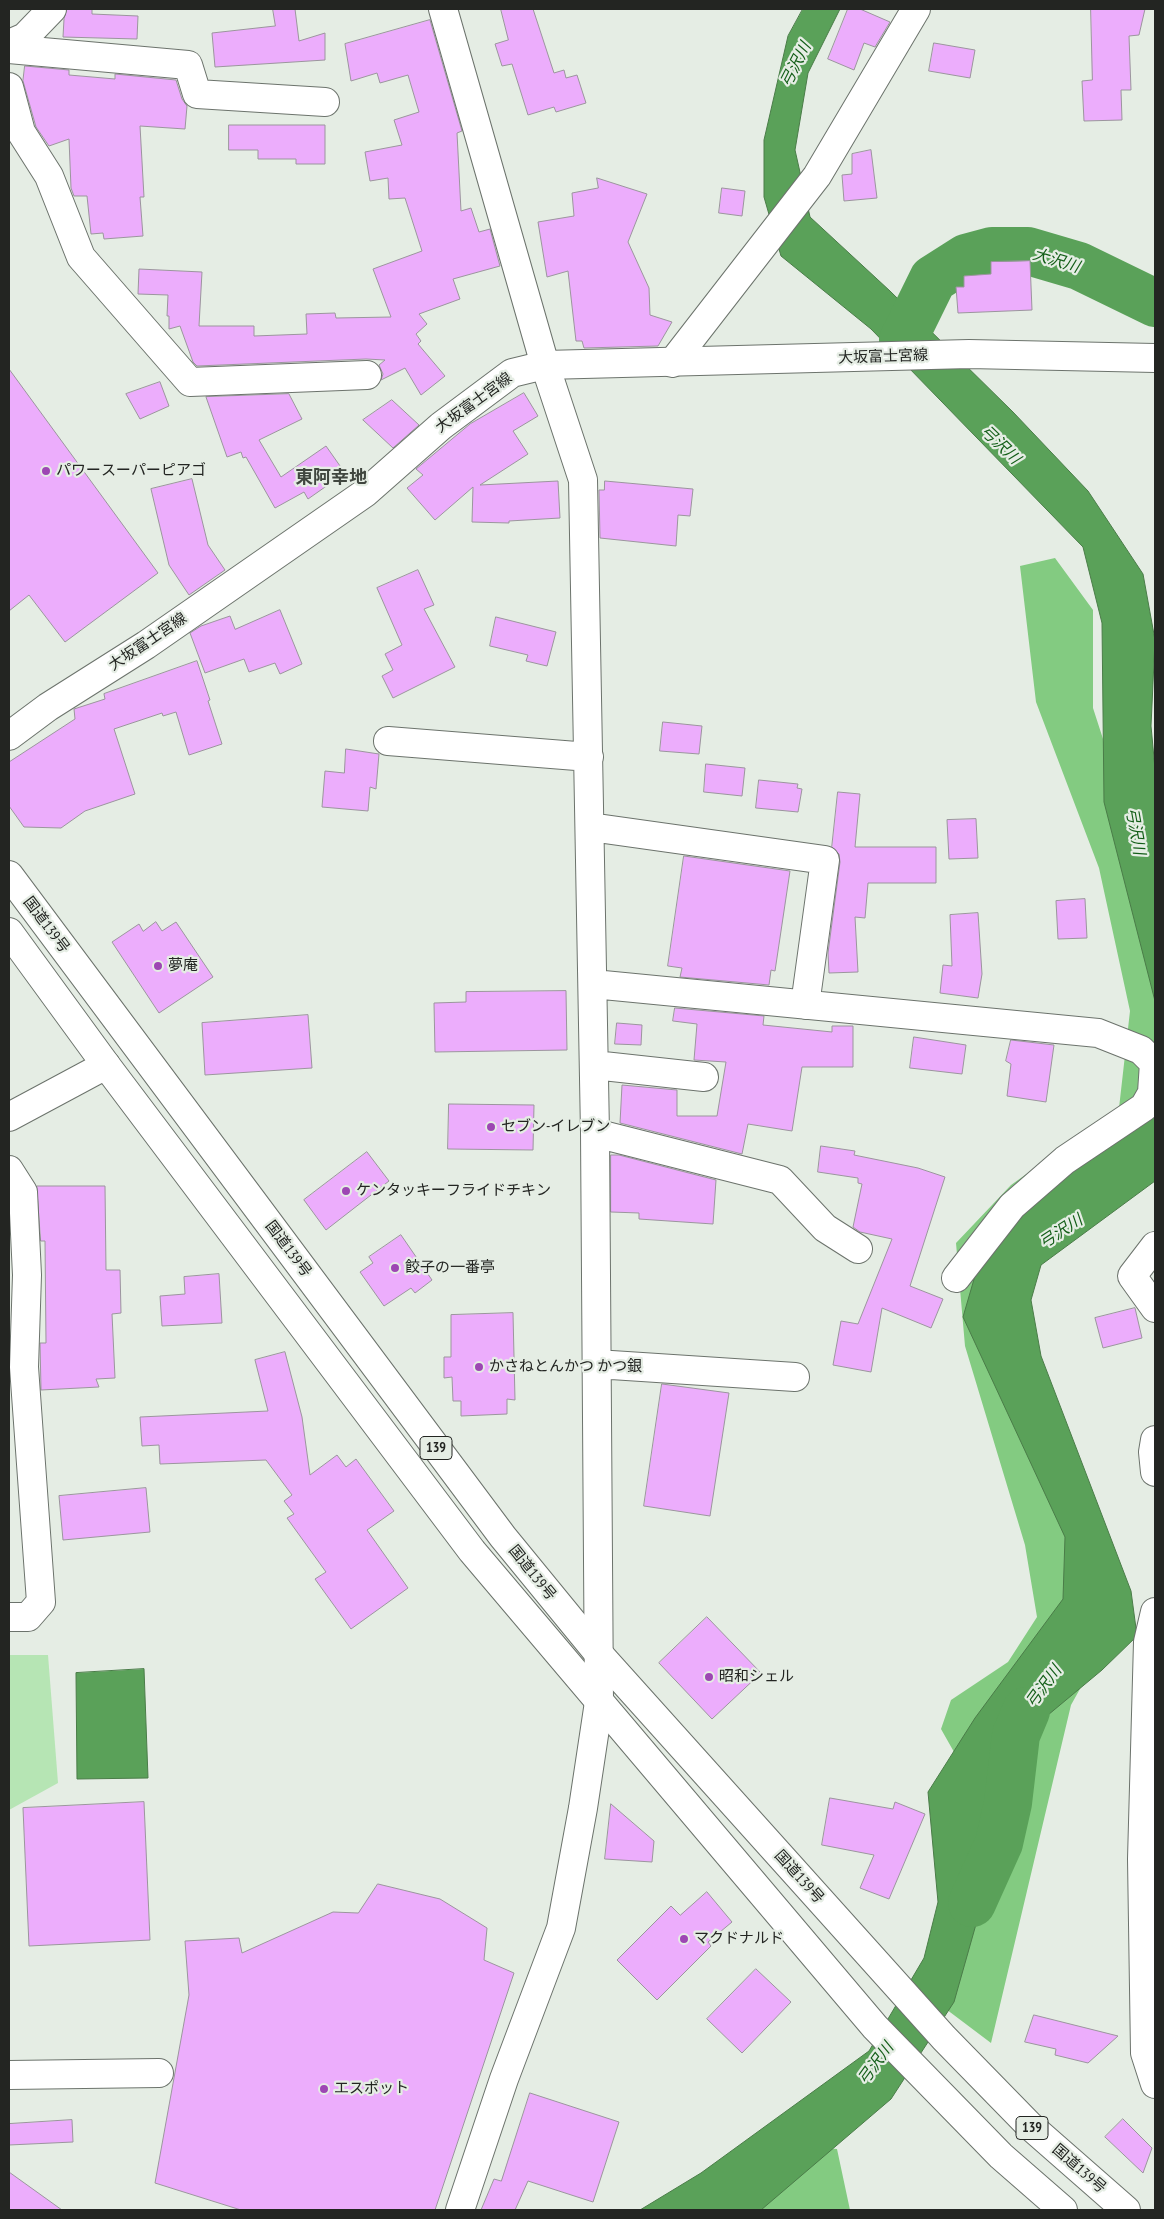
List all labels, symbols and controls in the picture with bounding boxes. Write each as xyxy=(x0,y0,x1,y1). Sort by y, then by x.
water label: 弓沢川 xyxy=(777,39,815,91)
water label: 大沢川 xyxy=(1030,245,1082,277)
street label: 大坂富士宮線 xyxy=(838,346,928,368)
street label: 大坂富士宮線 xyxy=(432,369,516,437)
water label: 弓沢川 xyxy=(976,421,1024,469)
place label: パワースーパーピアゴ xyxy=(56,462,206,480)
marker: パワースーパーピアゴ xyxy=(40,465,52,477)
district label: 東阿幸地 xyxy=(295,467,367,489)
street label: 大坂富士宮線 xyxy=(106,609,190,675)
water label: 弓沢川 xyxy=(1121,806,1149,856)
street label: 国道139号 xyxy=(19,894,73,956)
place label: 夢庵 xyxy=(168,957,198,975)
marker: 夢庵 xyxy=(152,960,164,972)
place label: セブン-イレブン xyxy=(501,1118,610,1136)
marker: セブン-イレブン xyxy=(485,1121,497,1133)
place label: ケンタッキーフライドチキン xyxy=(356,1182,551,1200)
marker: ケンタッキーフライドチキン xyxy=(340,1185,352,1197)
water label: 弓沢川 xyxy=(1036,1211,1086,1253)
street label: 国道139号 xyxy=(261,1218,315,1280)
place label: 餃子の一番亭 xyxy=(405,1259,495,1277)
marker: 餃子の一番亭 xyxy=(389,1262,401,1274)
place label: かさねとんかつ かつ銀 xyxy=(489,1358,642,1376)
marker: かさねとんかつ かつ銀 xyxy=(473,1361,485,1373)
road number: 139 xyxy=(420,1436,452,1460)
street label: 国道139号 xyxy=(504,1542,560,1604)
water label: 弓沢川 xyxy=(1022,1662,1066,1712)
place label: 昭和シェル xyxy=(719,1668,794,1686)
marker: 昭和シェル xyxy=(703,1671,715,1683)
street label: 国道139号 xyxy=(770,1847,828,1907)
place label: マクドナルド xyxy=(694,1930,784,1948)
marker: マクドナルド xyxy=(678,1933,690,1945)
water label: 弓沢川 xyxy=(854,2039,898,2089)
place label: エスポット xyxy=(334,2080,409,2098)
marker: エスポット xyxy=(318,2083,330,2095)
road number: 139 xyxy=(1016,2116,1048,2140)
street label: 国道139号 xyxy=(1048,2141,1110,2197)

